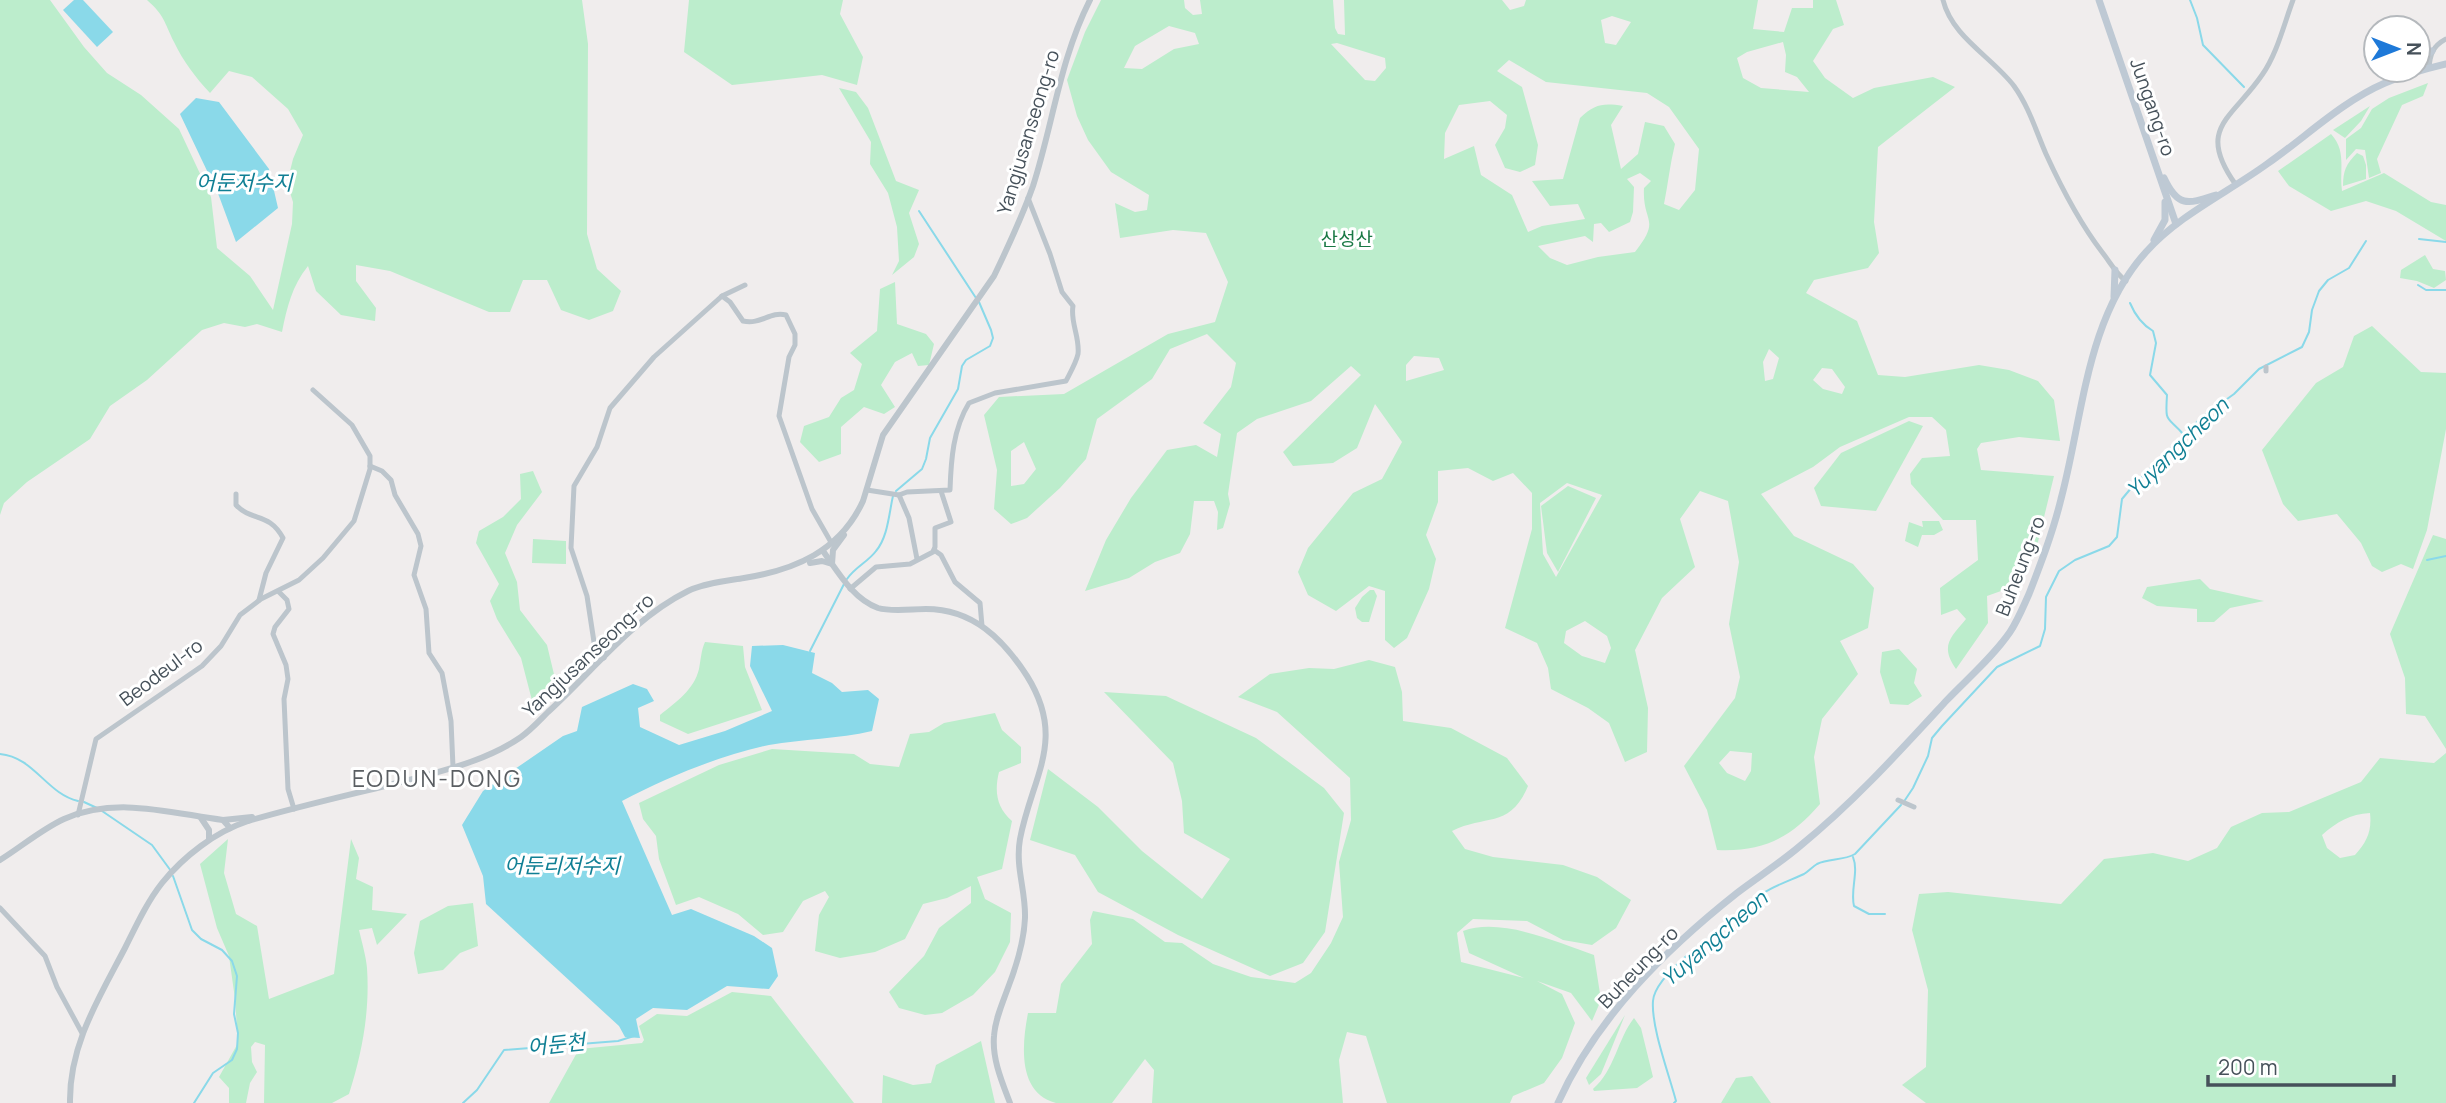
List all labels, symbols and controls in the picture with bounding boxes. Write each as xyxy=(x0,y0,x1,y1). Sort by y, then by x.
north arrow xyxy=(2362,14,2432,84)
text: N xyxy=(2401,42,2427,56)
street label: Yangjusanseong-ro xyxy=(991,47,1065,217)
street label: Jungang-ro xyxy=(2124,55,2182,159)
water label: 어둔저수지 xyxy=(196,168,294,196)
park label: 산성산 xyxy=(1321,226,1373,252)
water label: Yuyangcheon xyxy=(2120,390,2235,503)
street label: Buheung-ro xyxy=(1989,512,2051,620)
street label: Yangjusanseong-ro xyxy=(517,587,659,723)
street label: Beodeul-ro xyxy=(114,632,208,712)
district label: EODUN-DONG xyxy=(352,762,522,794)
water label: 어둔리저수지 xyxy=(504,851,622,879)
water label: Yuyangcheon xyxy=(1655,883,1774,992)
street label: Buheung-ro xyxy=(1592,920,1684,1014)
water label: 어둔천 xyxy=(526,1027,589,1061)
scale bar xyxy=(2208,1044,2394,1088)
text: 200 m xyxy=(2218,1053,2278,1081)

